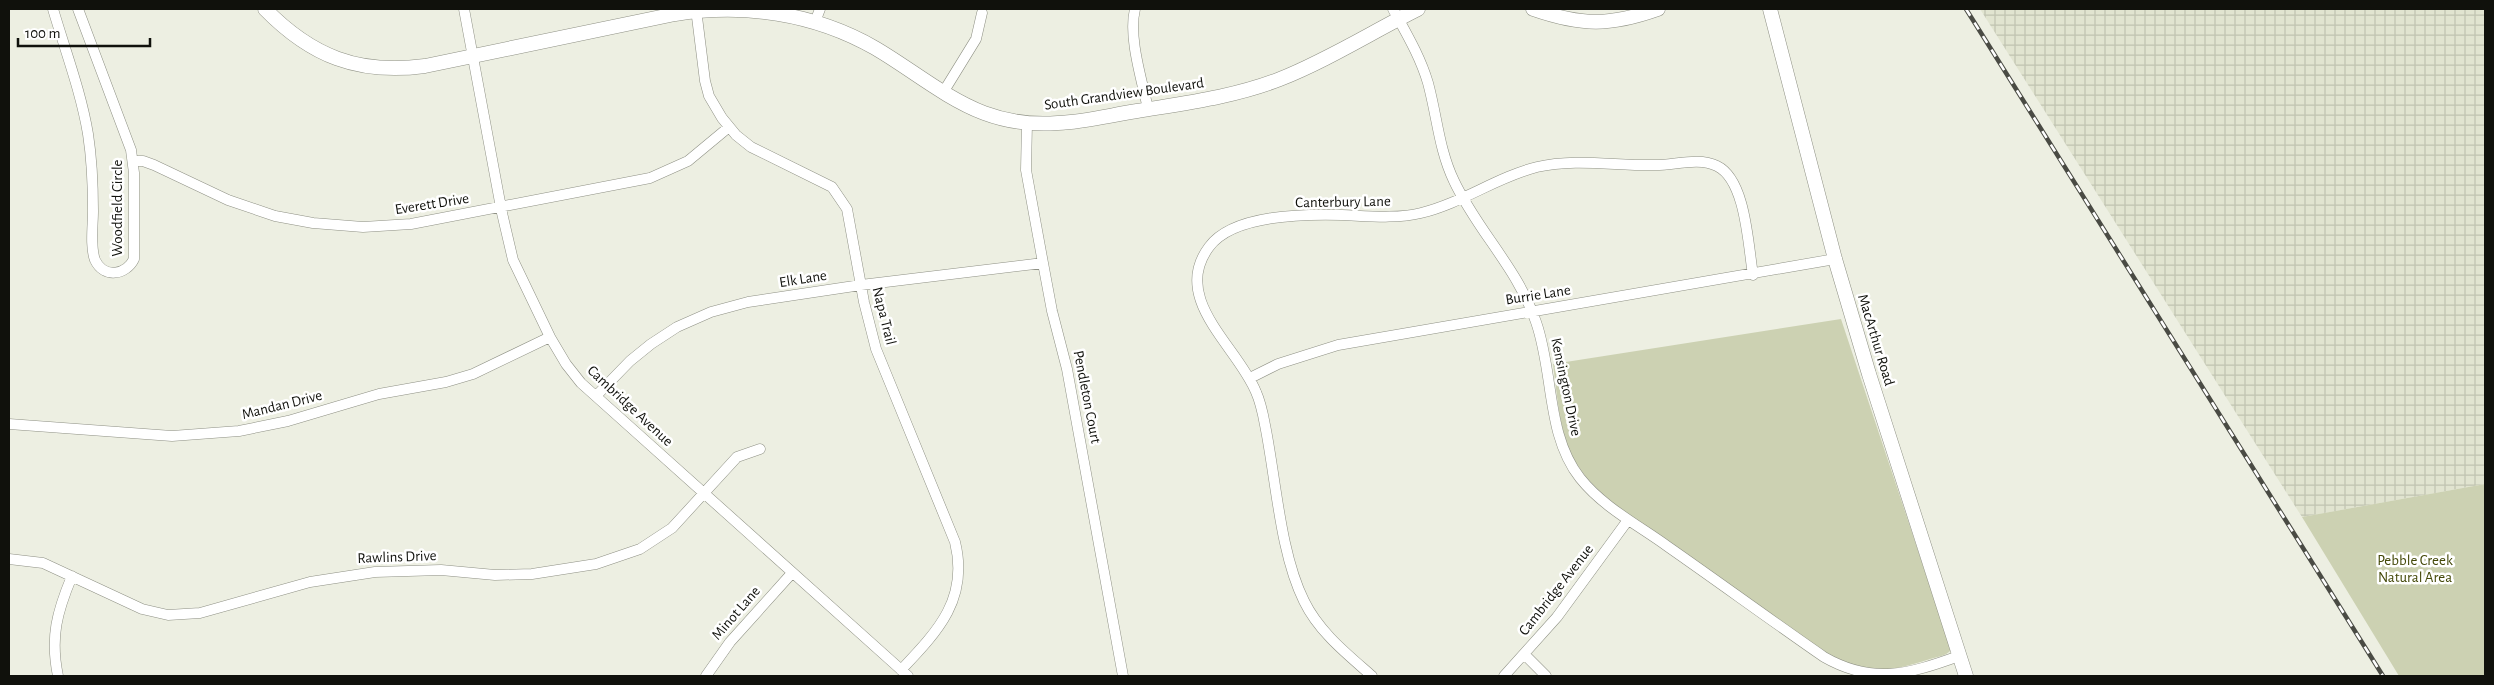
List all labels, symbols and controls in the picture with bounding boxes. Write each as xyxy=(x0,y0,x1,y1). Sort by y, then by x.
scale bar xyxy=(18,15,150,47)
text: 100 m xyxy=(25,26,60,41)
street label: South Grandview Boulevard xyxy=(1043,75,1205,113)
street label: Woodfield Circle xyxy=(110,159,125,257)
street label: Everett Drive xyxy=(394,191,470,217)
street label: Canterbury Lane xyxy=(1295,194,1391,210)
street label: Elk Lane xyxy=(778,268,828,290)
street label: Burrie Lane xyxy=(1504,282,1572,308)
street label: Napa Trail xyxy=(870,285,898,347)
street label: MacArthur Road xyxy=(1855,292,1897,388)
street label: Kensington Drive xyxy=(1548,337,1584,438)
street label: Pendleton Court xyxy=(1071,349,1103,445)
street label: Cambridge Avenue xyxy=(584,363,676,449)
street label: Mandan Drive xyxy=(240,388,324,422)
street label: Cambridge Avenue xyxy=(1516,542,1596,638)
street label: Rawlins Drive xyxy=(357,548,437,566)
park label: Pebble Creek Natural Area xyxy=(2377,553,2453,585)
street label: Minot Lane xyxy=(709,583,763,643)

